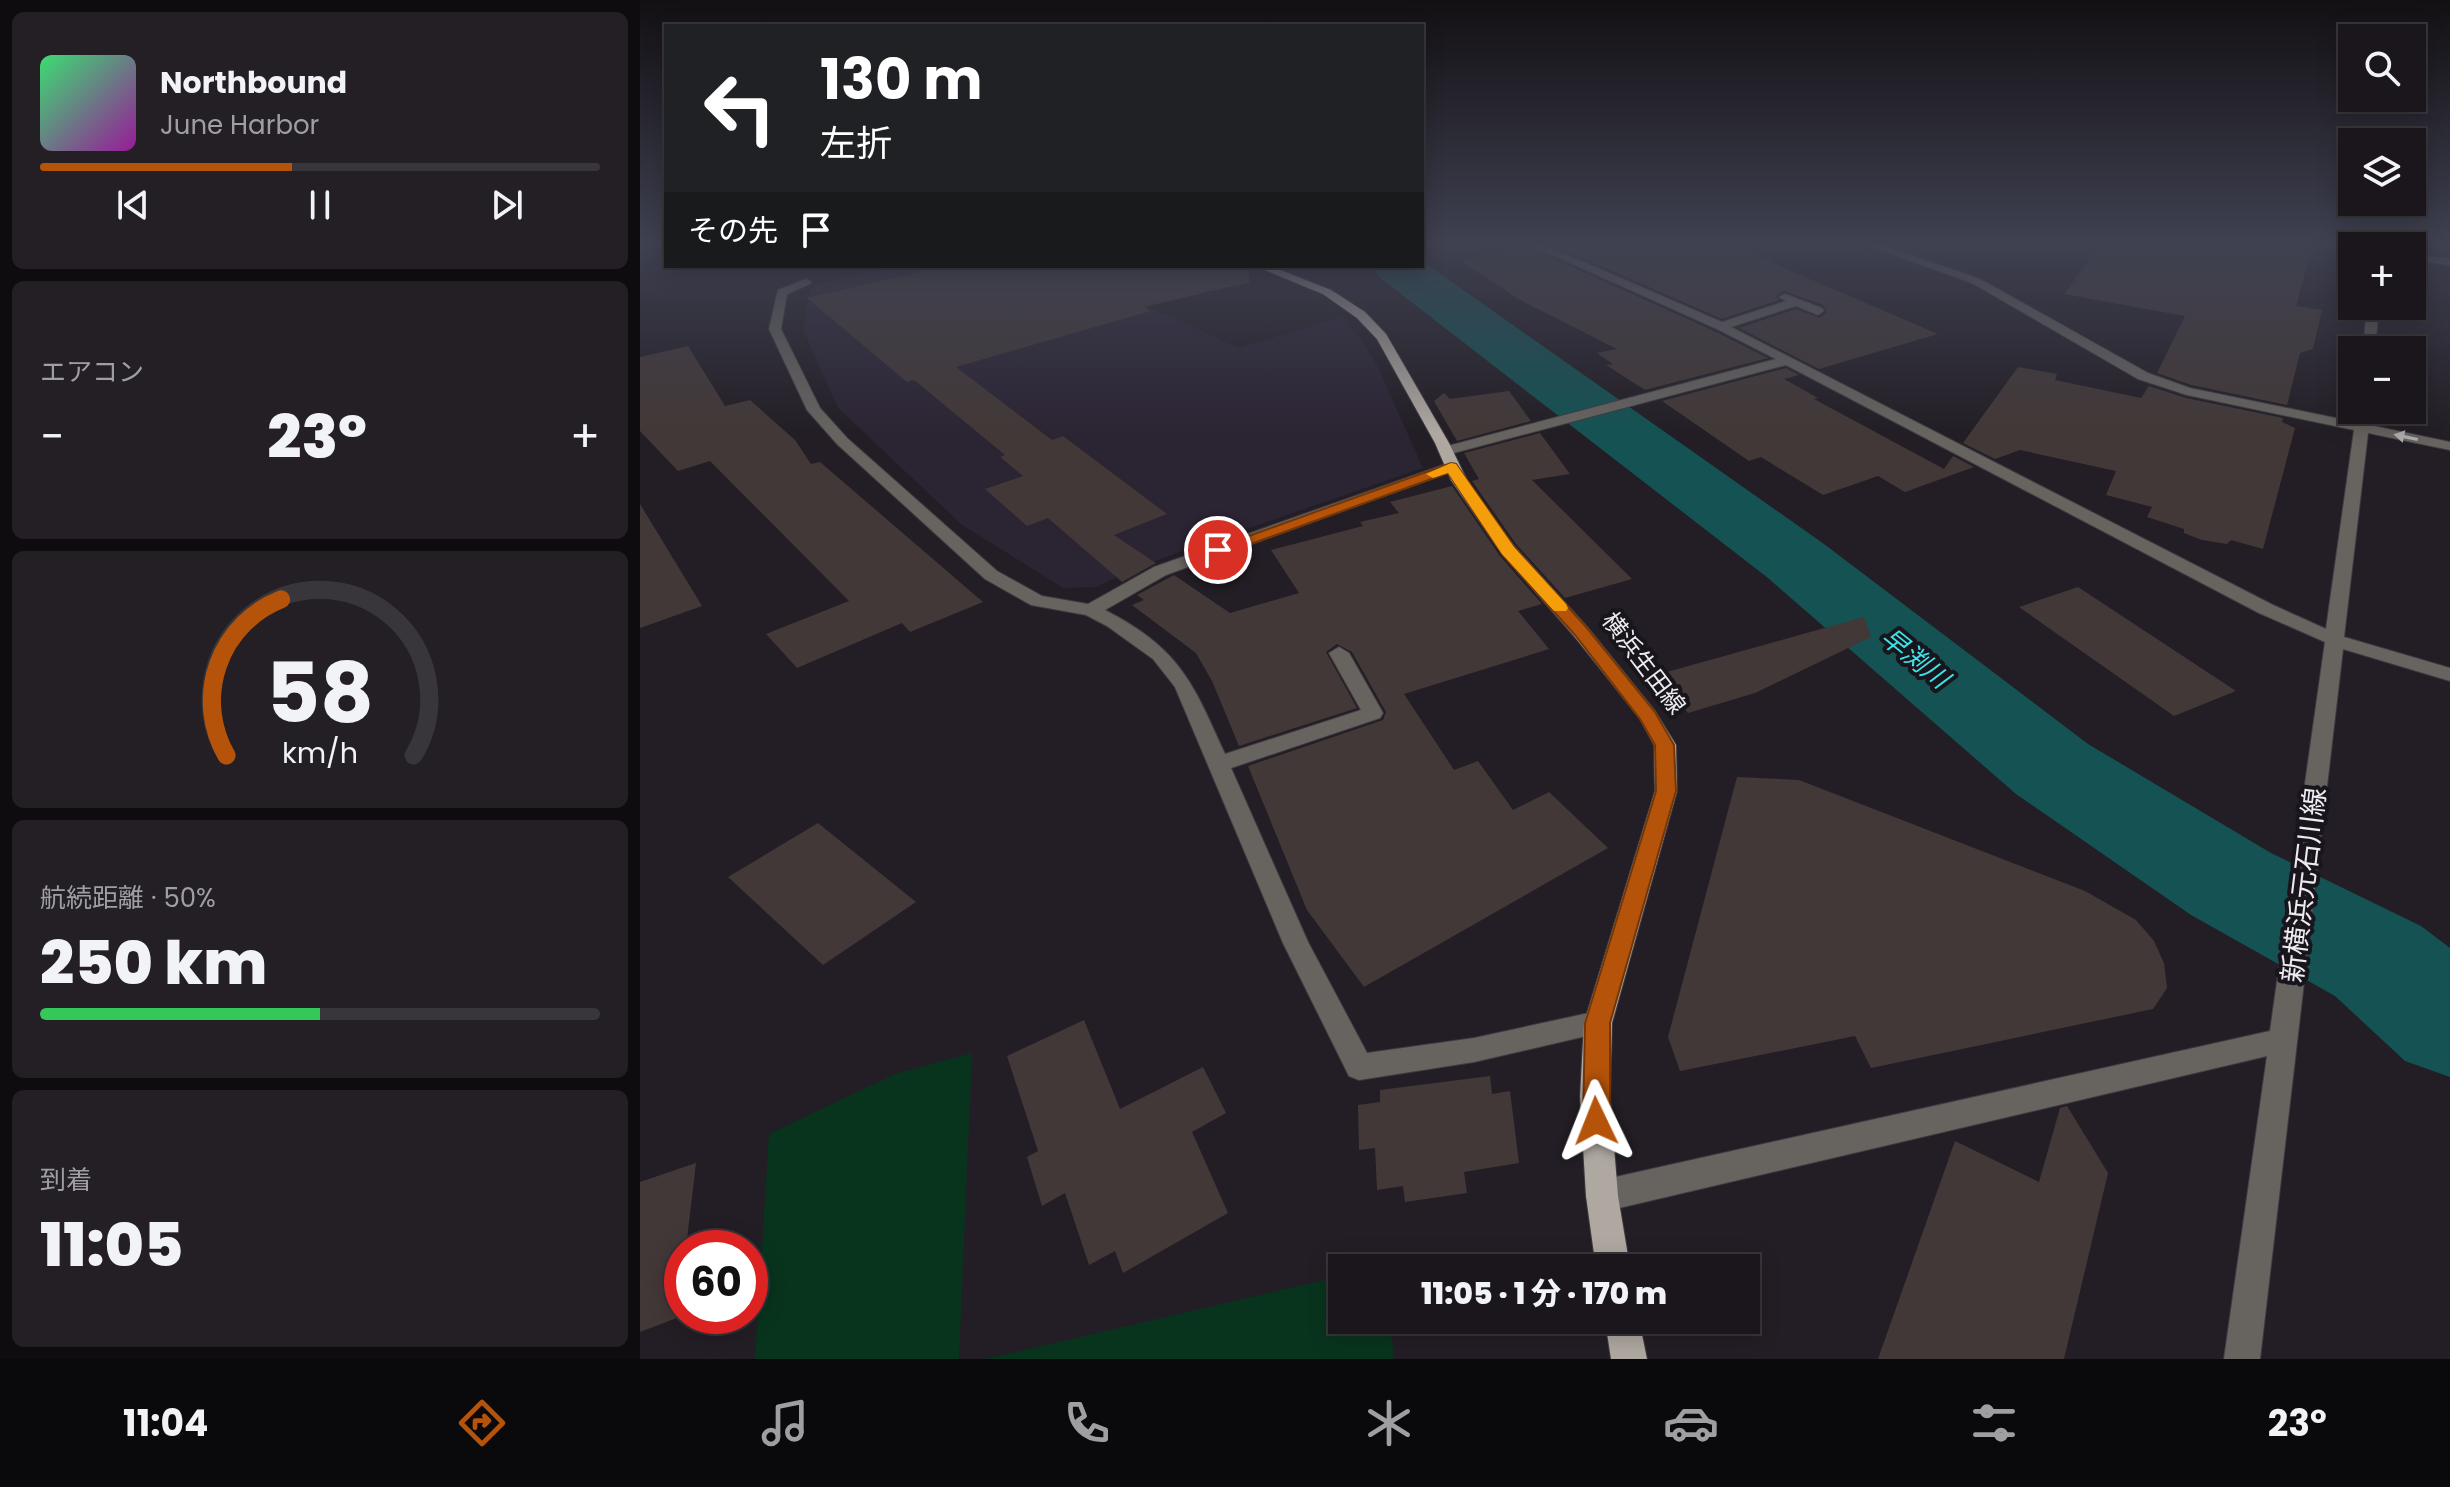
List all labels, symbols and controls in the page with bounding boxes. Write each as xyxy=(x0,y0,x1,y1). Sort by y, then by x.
map controls xyxy=(2338,24,2426,424)
button: search xyxy=(2338,24,2426,112)
text: 130 m xyxy=(820,40,983,119)
icon: left xyxy=(688,56,792,160)
text: Northbound xyxy=(160,61,347,104)
text: June Harbor xyxy=(160,107,319,143)
text: 左折 xyxy=(820,118,892,169)
button: layers xyxy=(2338,128,2426,216)
icon: previous xyxy=(111,183,155,227)
icon: pause xyxy=(298,183,342,227)
icon: next xyxy=(485,183,529,227)
icon: arrive xyxy=(794,208,838,252)
text: その先 xyxy=(688,209,778,252)
button: + xyxy=(2338,232,2426,320)
button: − xyxy=(2338,336,2426,424)
text: エアコン xyxy=(40,354,144,390)
text: 23° xyxy=(267,395,367,479)
text: − xyxy=(40,406,64,467)
text: + xyxy=(570,406,600,467)
one-way arrow xyxy=(2393,430,2418,443)
pin xyxy=(1184,516,1252,584)
icon: arrive xyxy=(1196,528,1240,572)
street label: 横浜生田線 xyxy=(1595,605,1693,721)
water label: 早渕川 xyxy=(1873,619,1959,698)
text: 58 xyxy=(266,634,374,750)
text: km/h xyxy=(282,733,358,773)
street label: 新横浜元石川線 xyxy=(2273,785,2335,985)
text: 航続距離 · 50% xyxy=(40,880,216,916)
text: 250 km xyxy=(40,921,267,1005)
position arrow xyxy=(1554,1079,1638,1163)
text: 到着 xyxy=(40,1162,92,1198)
text: 11:05 xyxy=(40,1203,183,1287)
speed limit sign: 60 xyxy=(664,1230,768,1334)
text: 11:05 · 1 分 · 170 m xyxy=(1421,1272,1667,1315)
icon: directions xyxy=(454,1395,510,1451)
icon: music xyxy=(757,1395,813,1451)
icon: phone xyxy=(1059,1395,1115,1451)
icon: climate xyxy=(1361,1395,1417,1451)
icon: car xyxy=(1663,1395,1719,1451)
icon: filters xyxy=(1966,1395,2022,1451)
text: 11:04 xyxy=(123,1398,208,1449)
text: 23° xyxy=(2268,1398,2327,1449)

